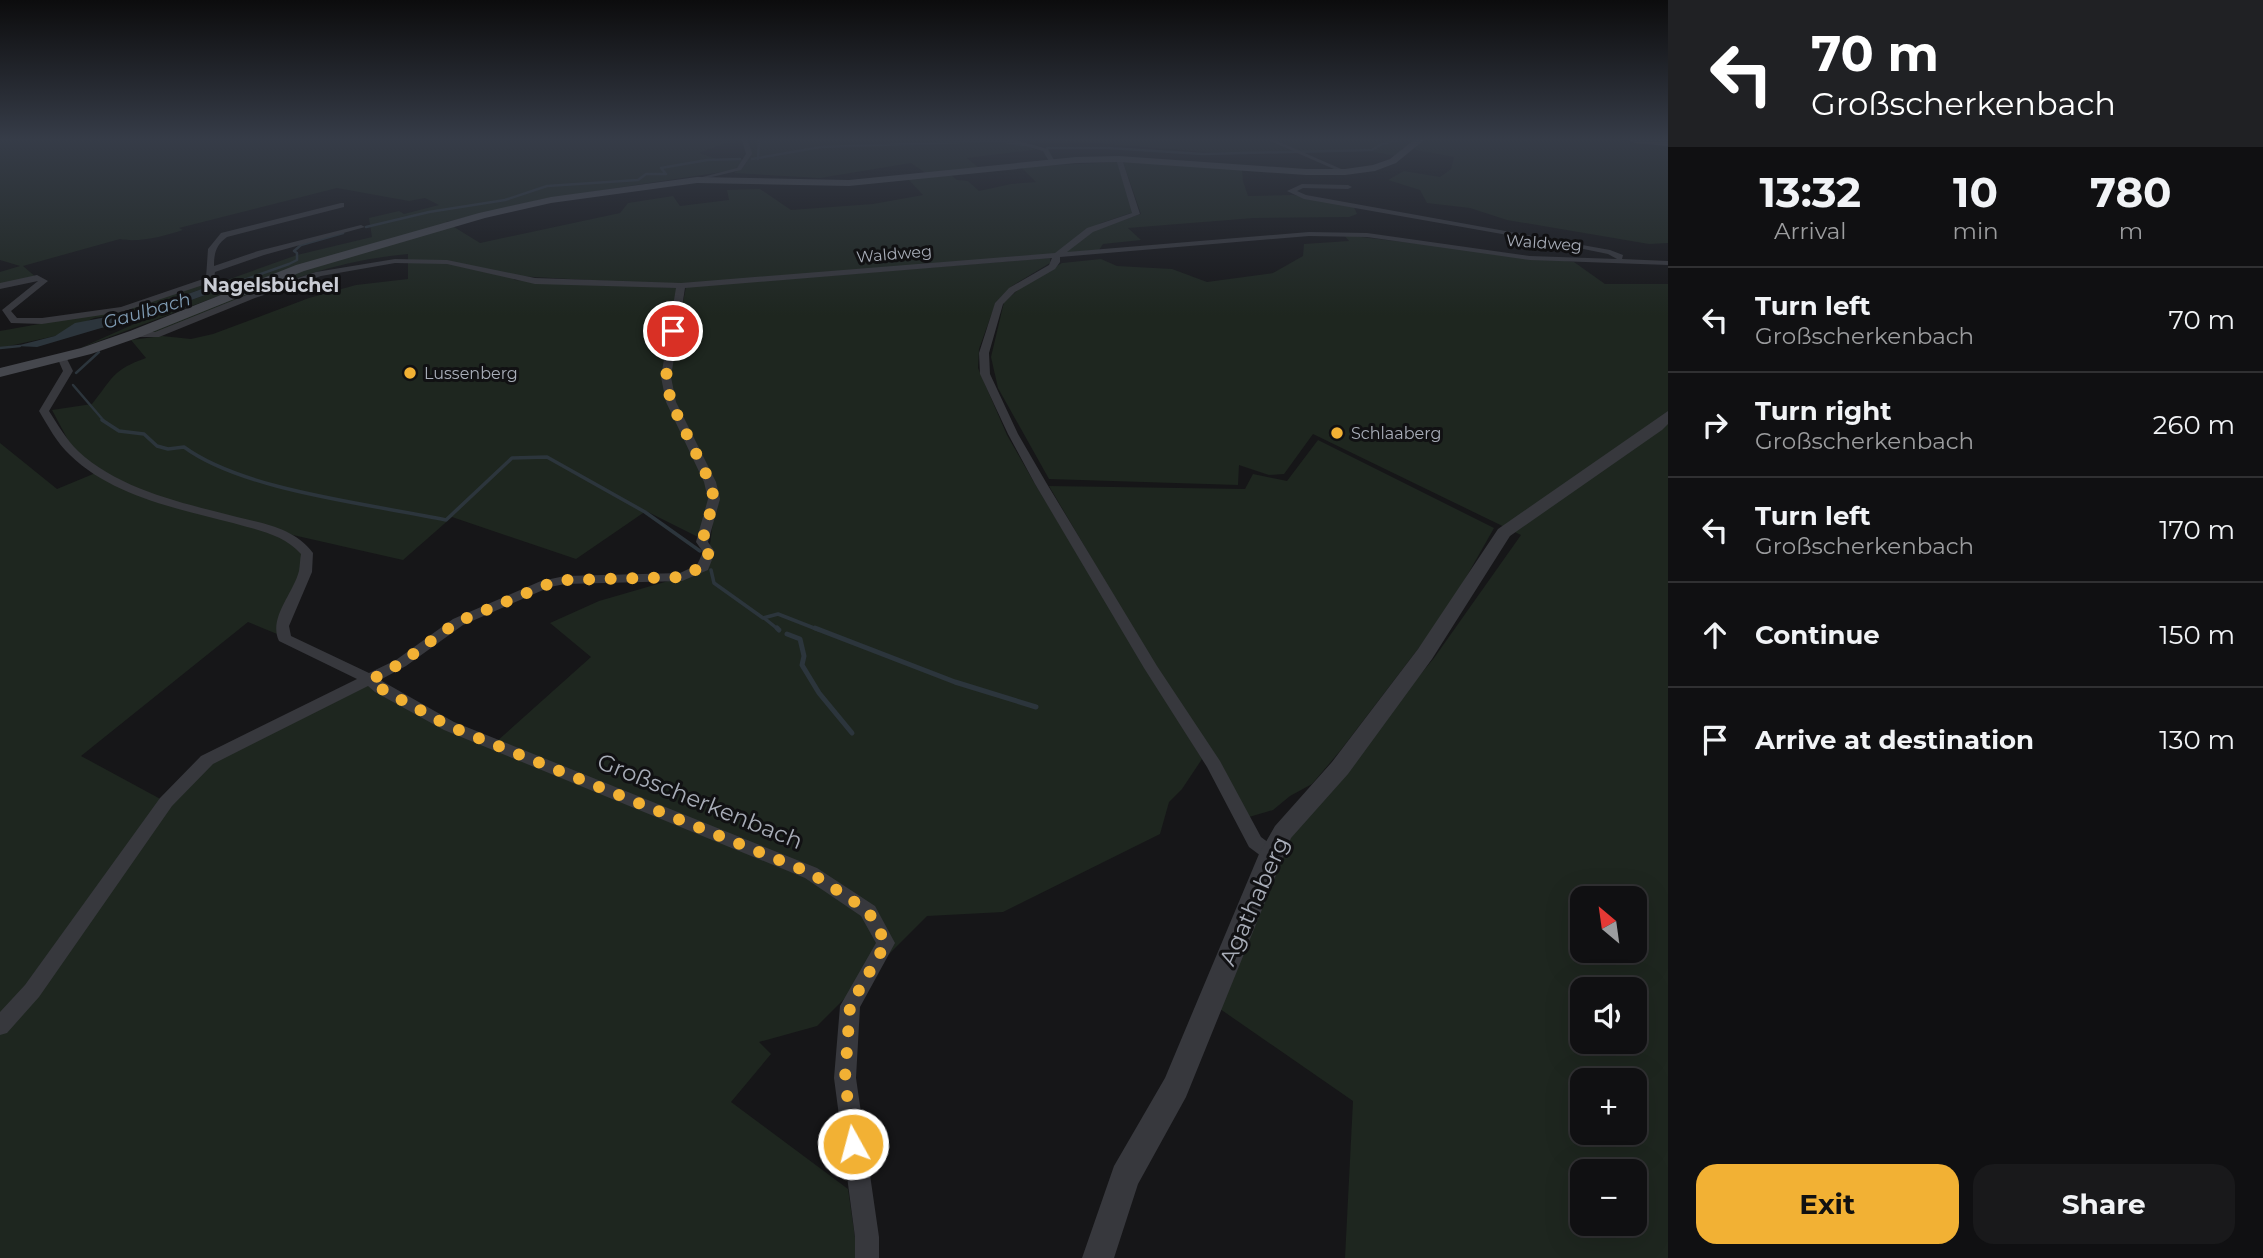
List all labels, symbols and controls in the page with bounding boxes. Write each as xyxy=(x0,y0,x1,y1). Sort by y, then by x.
text: 70 m xyxy=(1811,24,1939,83)
icon: left xyxy=(1696,28,1787,119)
text: Großscherkenbach xyxy=(1811,84,2116,123)
text: 13:32 xyxy=(1759,166,1861,218)
text: 10 xyxy=(1953,166,1998,218)
text: 780 xyxy=(2090,166,2172,218)
text: Arrival xyxy=(1774,217,1847,245)
text: min xyxy=(1953,217,1999,245)
text: m xyxy=(2119,217,2143,245)
street label: Waldweg xyxy=(1505,231,1583,255)
street label: Waldweg xyxy=(855,241,933,267)
district label: Nagelsbüchel xyxy=(203,274,339,297)
water label: Gaulbach xyxy=(101,288,193,334)
text: Turn left xyxy=(1755,290,1871,322)
pin xyxy=(643,301,703,361)
icon: left xyxy=(1696,301,1734,339)
text: 70 m xyxy=(2169,304,2235,336)
icon: arrive xyxy=(654,312,692,350)
text: Großscherkenbach xyxy=(1755,322,1974,350)
place label: Lussenberg xyxy=(424,364,518,383)
marker: Lussenberg xyxy=(402,365,418,381)
text: Turn right xyxy=(1755,395,1891,427)
icon: right xyxy=(1696,406,1734,444)
text: 260 m xyxy=(2153,409,2235,441)
place label: Schlaaberg xyxy=(1351,424,1441,443)
marker: Schlaaberg xyxy=(1329,425,1345,441)
text: Großscherkenbach xyxy=(1755,427,1974,455)
text: Turn left xyxy=(1755,500,1871,532)
icon: left xyxy=(1696,511,1734,549)
text: 170 m xyxy=(2159,514,2235,546)
text: Großscherkenbach xyxy=(1755,532,1974,560)
icon: ahead xyxy=(1696,616,1734,654)
text: Continue xyxy=(1755,619,1880,651)
text: 150 m xyxy=(2159,619,2235,651)
icon: arrive xyxy=(1696,721,1734,759)
text: Arrive at destination xyxy=(1755,724,2034,756)
text: 130 m xyxy=(2159,724,2235,756)
street label: Großscherkenbach xyxy=(593,747,807,855)
street label: Agathaberg xyxy=(1213,832,1295,970)
north arrow xyxy=(1570,886,1647,962)
map controls xyxy=(1570,886,1647,1236)
button: sound xyxy=(1570,977,1647,1054)
button: + xyxy=(1570,1068,1647,1145)
position arrow xyxy=(816,1107,890,1181)
button: − xyxy=(1570,1159,1647,1236)
button: Exit xyxy=(1696,1164,1959,1244)
button: Share xyxy=(1973,1164,2235,1244)

